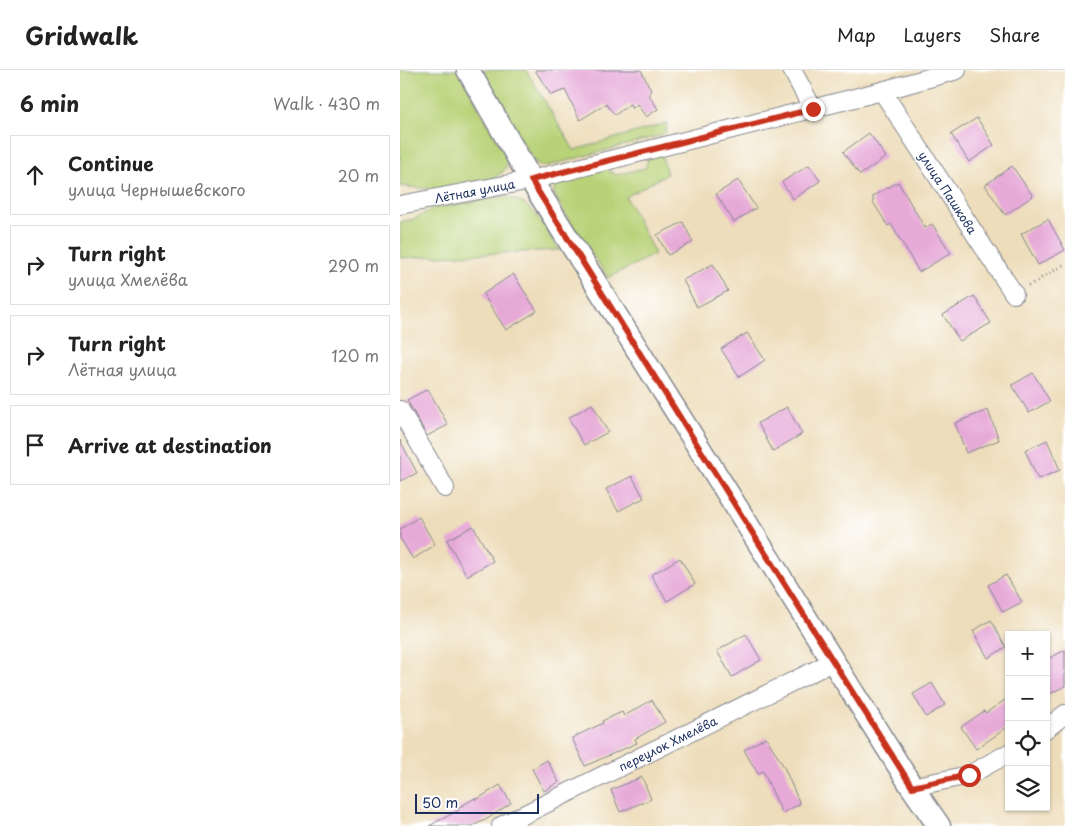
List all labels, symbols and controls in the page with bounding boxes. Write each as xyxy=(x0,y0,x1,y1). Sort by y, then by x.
text: Gridwalk xyxy=(25,17,138,53)
text: Map xyxy=(837,21,876,48)
text: Layers xyxy=(904,21,961,48)
text: Share xyxy=(989,21,1040,48)
text: 6 min xyxy=(20,87,79,119)
text: Walk · 430 m xyxy=(273,91,380,115)
route end xyxy=(802,98,825,121)
street label: улица Пашкова xyxy=(914,147,982,238)
text: Continue xyxy=(68,149,154,177)
icon: ahead xyxy=(21,161,49,189)
text: 20 m xyxy=(338,163,379,187)
street label: Лётная улица xyxy=(433,174,517,207)
text: улица Чернышевского xyxy=(68,177,246,201)
text: Turn right xyxy=(68,239,166,267)
icon: right xyxy=(21,251,49,279)
text: 290 m xyxy=(328,253,379,277)
text: улица Хмелёва xyxy=(68,267,188,291)
text: Turn right xyxy=(68,329,166,357)
icon: right xyxy=(21,341,49,369)
text: 120 m xyxy=(332,343,379,367)
text: Лётная улица xyxy=(68,357,177,381)
icon: arrive xyxy=(21,431,49,459)
text: Arrive at destination xyxy=(68,431,272,459)
map controls xyxy=(1005,631,1050,811)
button: + xyxy=(1005,631,1050,676)
button: − xyxy=(1005,676,1050,721)
street label: переулок Хмелёва xyxy=(615,711,720,775)
button: locate xyxy=(1005,721,1050,766)
route start xyxy=(958,764,981,787)
button: layers xyxy=(1005,766,1050,811)
scale bar xyxy=(415,791,539,814)
text: 50 m xyxy=(422,792,458,813)

